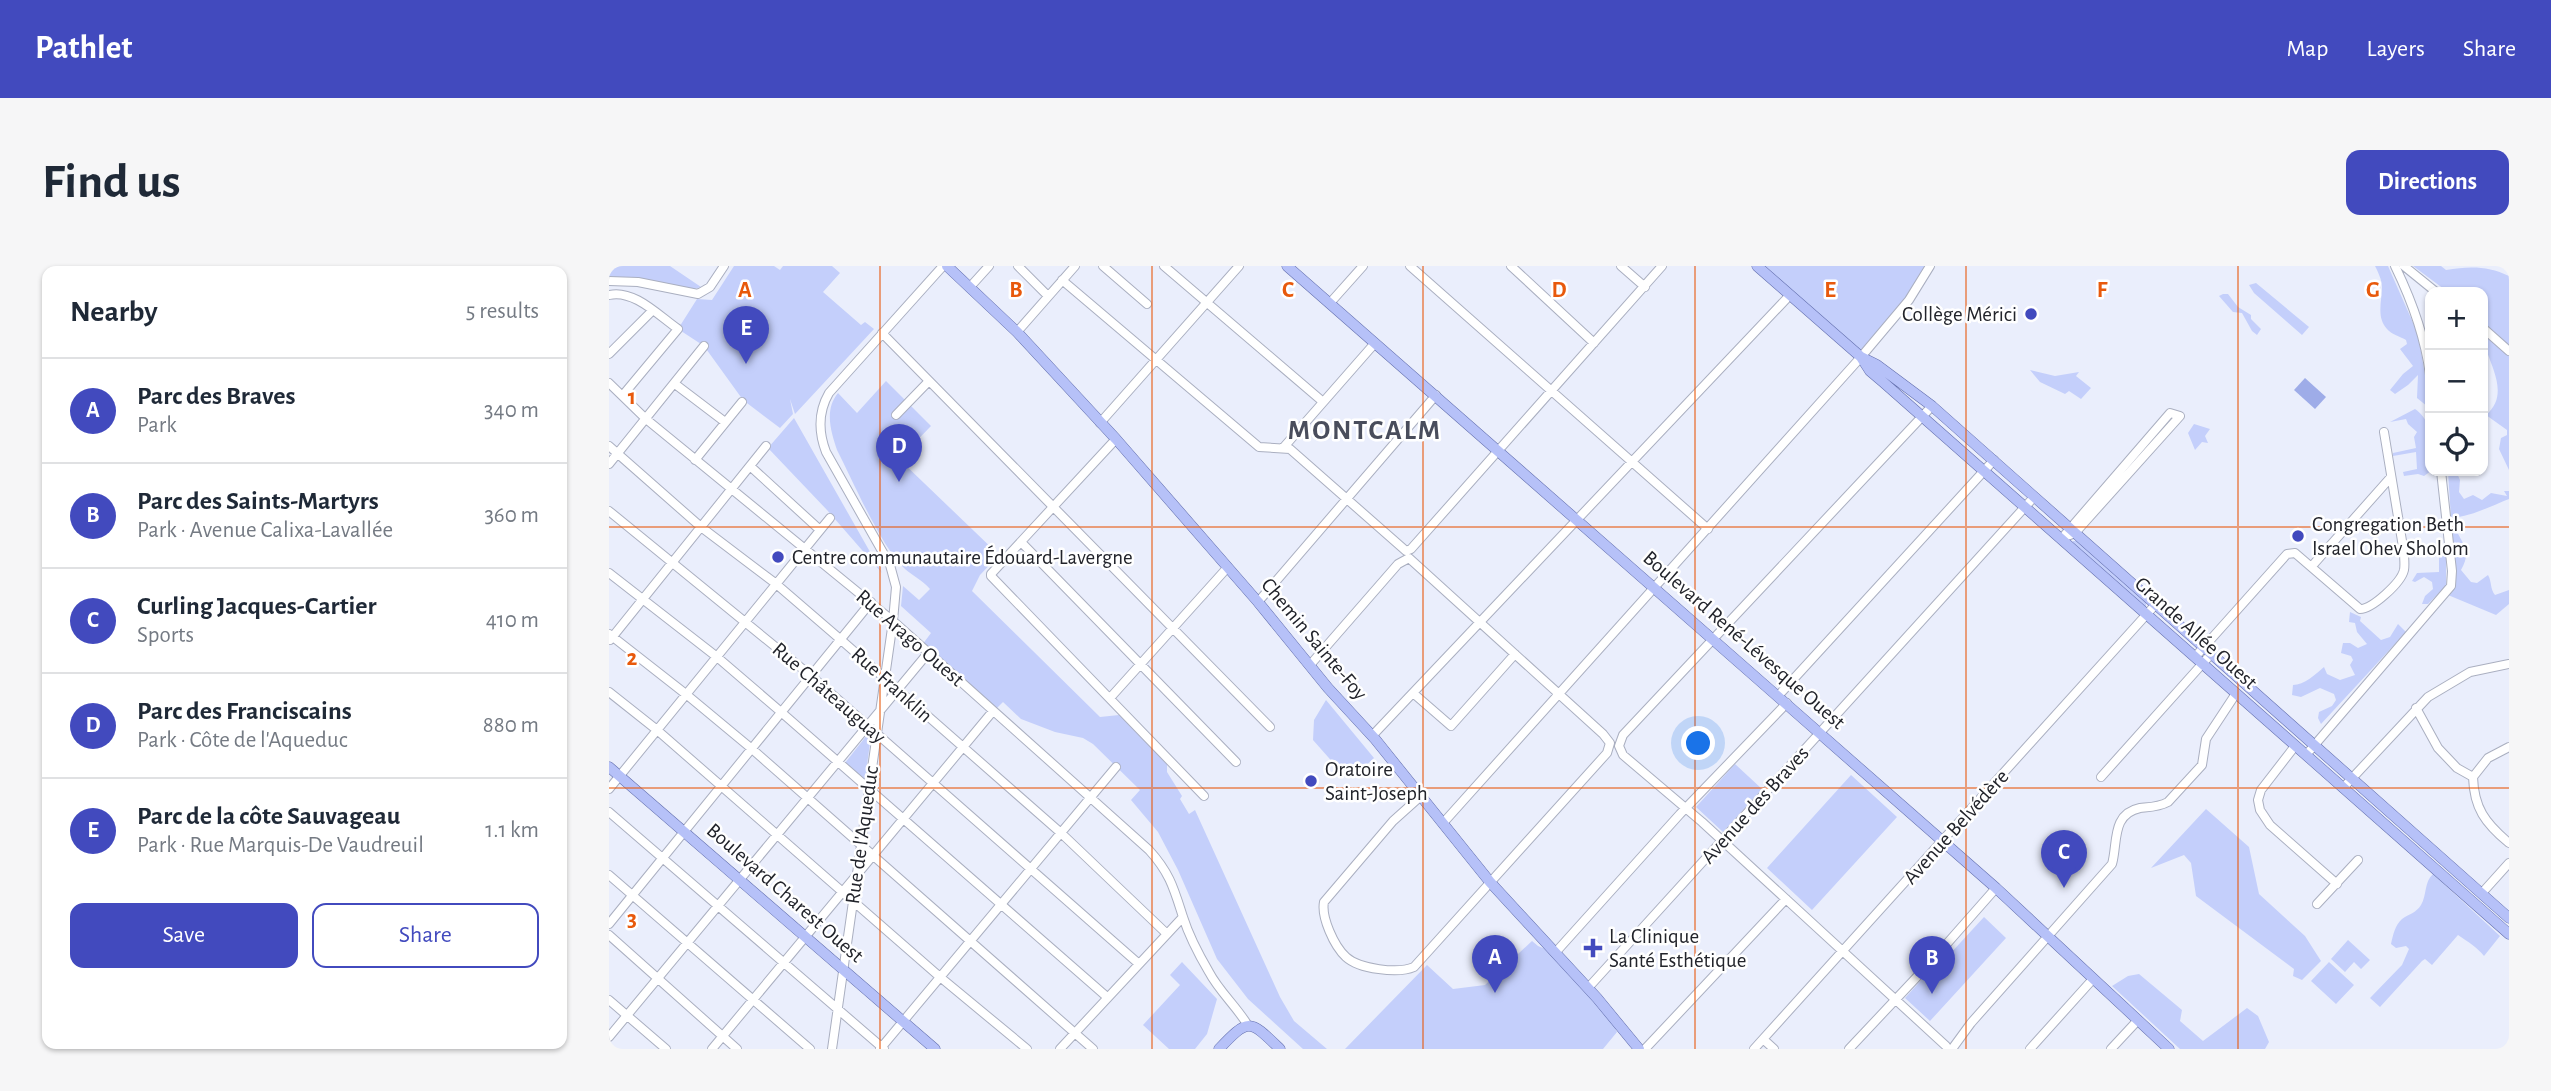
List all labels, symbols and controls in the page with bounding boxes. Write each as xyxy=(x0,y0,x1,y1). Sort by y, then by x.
text: Pathlet xyxy=(35,32,133,65)
text: Map xyxy=(2286,37,2328,61)
text: Layers xyxy=(2366,37,2425,61)
text: Share xyxy=(2463,37,2516,61)
button: Directions xyxy=(2346,150,2509,215)
text: Find us xyxy=(42,158,181,207)
text: A xyxy=(738,279,752,302)
text: B xyxy=(1009,279,1023,302)
text: C xyxy=(1282,279,1294,302)
text: D xyxy=(1551,279,1567,302)
text: E xyxy=(1824,279,1836,302)
text: F xyxy=(2097,279,2108,302)
text: G xyxy=(2366,279,2380,302)
map controls xyxy=(2425,287,2488,476)
button: + xyxy=(2425,287,2488,350)
text: Nearby xyxy=(70,297,158,327)
text: 5 results xyxy=(466,300,539,323)
place label: Collège Mérici xyxy=(1902,304,2017,325)
pin: E xyxy=(723,306,769,364)
marker: Collège Mérici xyxy=(2023,306,2039,322)
button: − xyxy=(2425,350,2488,413)
text: Parc des Braves xyxy=(137,383,296,409)
text: 1 xyxy=(628,386,636,409)
text: A xyxy=(86,399,100,422)
text: 340 m xyxy=(484,399,539,422)
button: locate xyxy=(2425,413,2488,476)
text: Park xyxy=(137,414,177,437)
district label: MONTCALM xyxy=(1288,417,1442,445)
pin: D xyxy=(876,424,922,482)
text: Parc des Saints-Martyrs xyxy=(137,488,379,514)
text: B xyxy=(86,504,100,527)
text: 360 m xyxy=(484,504,539,527)
place label: Congregation Beth Israel Ohev Sholom xyxy=(2312,514,2469,559)
text: Park · Avenue Calixa-Lavallée xyxy=(137,519,393,542)
marker: Congregation Beth Israel Ohev Sholom xyxy=(2290,528,2306,544)
place label: Centre communautaire Édouard-Lavergne xyxy=(792,545,1133,568)
street label: Boulevard René-Lévesque Ouest xyxy=(1639,547,1849,733)
marker: Centre communautaire Édouard-Lavergne xyxy=(770,549,786,565)
street label: Grande Allée Ouest xyxy=(2131,573,2261,693)
street label: Chemin Sainte-Foy xyxy=(1257,574,1371,704)
street label: Rue Arago Ouest xyxy=(852,586,968,691)
text: Curling Jacques-Cartier xyxy=(137,593,377,619)
text: C xyxy=(87,609,99,632)
text: 410 m xyxy=(486,609,539,632)
text: Sports xyxy=(137,624,194,647)
street label: Rue Châteauguay xyxy=(768,638,890,748)
street label: Rue Franklin xyxy=(847,643,937,727)
text: 2 xyxy=(627,647,638,670)
text: Parc des Franciscains xyxy=(137,698,352,724)
text: D xyxy=(85,714,101,737)
text: 880 m xyxy=(483,714,539,737)
your location xyxy=(1681,726,1715,760)
text: Park · Côte de l'Aqueduc xyxy=(137,729,348,752)
street label: Avenue des Braves xyxy=(1697,742,1813,868)
place label: Oratoire Saint-Joseph xyxy=(1325,759,1428,804)
street label: Rue de l'Aqueduc xyxy=(842,765,882,905)
street label: Avenue Belvédère xyxy=(1899,766,2013,888)
marker: Oratoire Saint-Joseph xyxy=(1303,773,1319,789)
text: Parc de la côte Sauvageau xyxy=(137,803,400,829)
text: E xyxy=(87,819,99,842)
text: 1.1 km xyxy=(485,819,539,842)
street label: Boulevard Charest Ouest xyxy=(703,819,868,967)
pin: C xyxy=(2041,830,2087,888)
text: Park · Rue Marquis-De Vaudreuil xyxy=(137,834,424,857)
button: Save xyxy=(70,903,298,968)
button: Share xyxy=(312,903,539,968)
text: 3 xyxy=(627,908,637,931)
place label: La Clinique Santé Esthétique xyxy=(1609,926,1746,971)
pin: A xyxy=(1472,935,1518,993)
pin: B xyxy=(1909,936,1955,994)
marker: La Clinique Santé Esthétique xyxy=(1583,938,1603,958)

